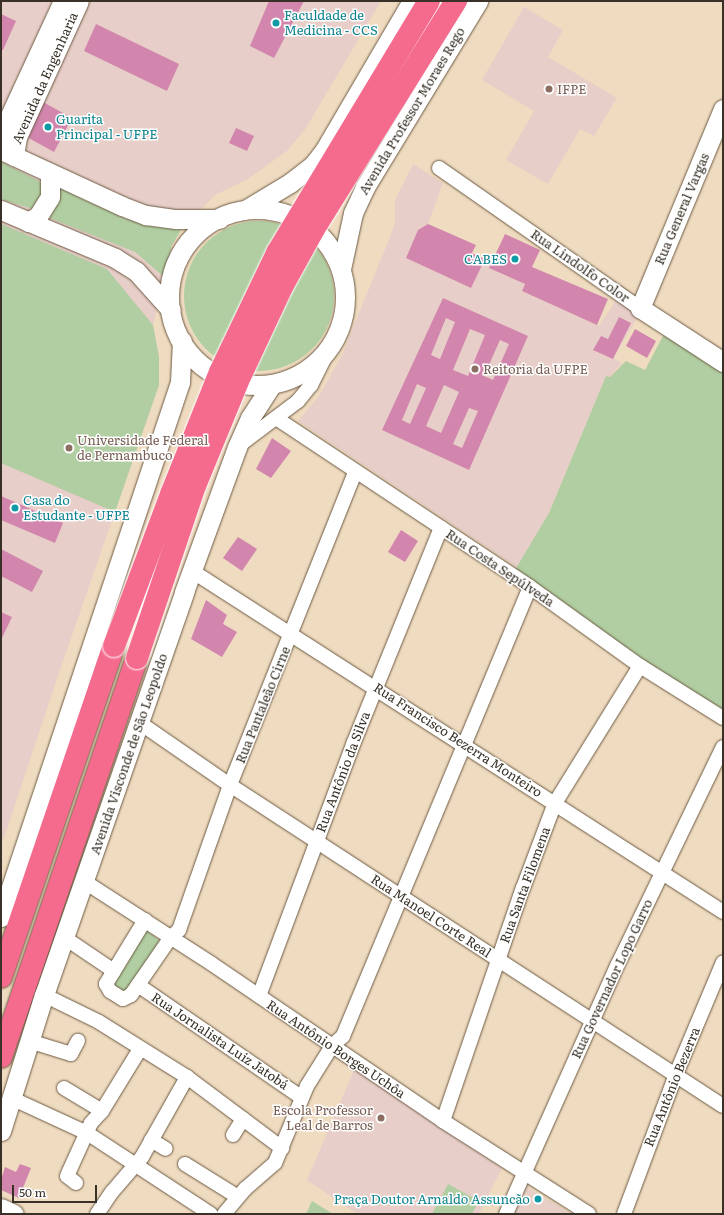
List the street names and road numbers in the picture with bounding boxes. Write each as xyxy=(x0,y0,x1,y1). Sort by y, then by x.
street label: Avenida da Engenharia xyxy=(9,10,81,146)
street label: Avenida Professor Moraes Rego xyxy=(356,24,468,198)
street label: Rua General Vargas xyxy=(651,151,713,267)
street label: Rua Lindolfo Color xyxy=(528,226,632,306)
street label: Rua Costa Sepúlveda xyxy=(443,526,557,610)
street label: Rua Pantaleão Cirne xyxy=(232,644,294,766)
street label: Avenida Visconde de São Leopoldo xyxy=(87,651,171,857)
street label: Rua Francisco Bezerra Monteiro xyxy=(371,680,545,800)
street label: Rua Antônio da Silva xyxy=(313,709,373,835)
street label: Rua Santa Filomena xyxy=(497,825,553,945)
street label: Rua Manoel Corte Real xyxy=(368,871,494,961)
street label: Rua Governador Lopo Garro xyxy=(568,897,656,1061)
street label: Rua Jornalista Luiz Jatobá xyxy=(148,989,292,1093)
street label: Rua Antônio Borges Uchôa xyxy=(264,997,408,1101)
street label: Rua Antônio Bezerra xyxy=(641,1025,703,1149)

